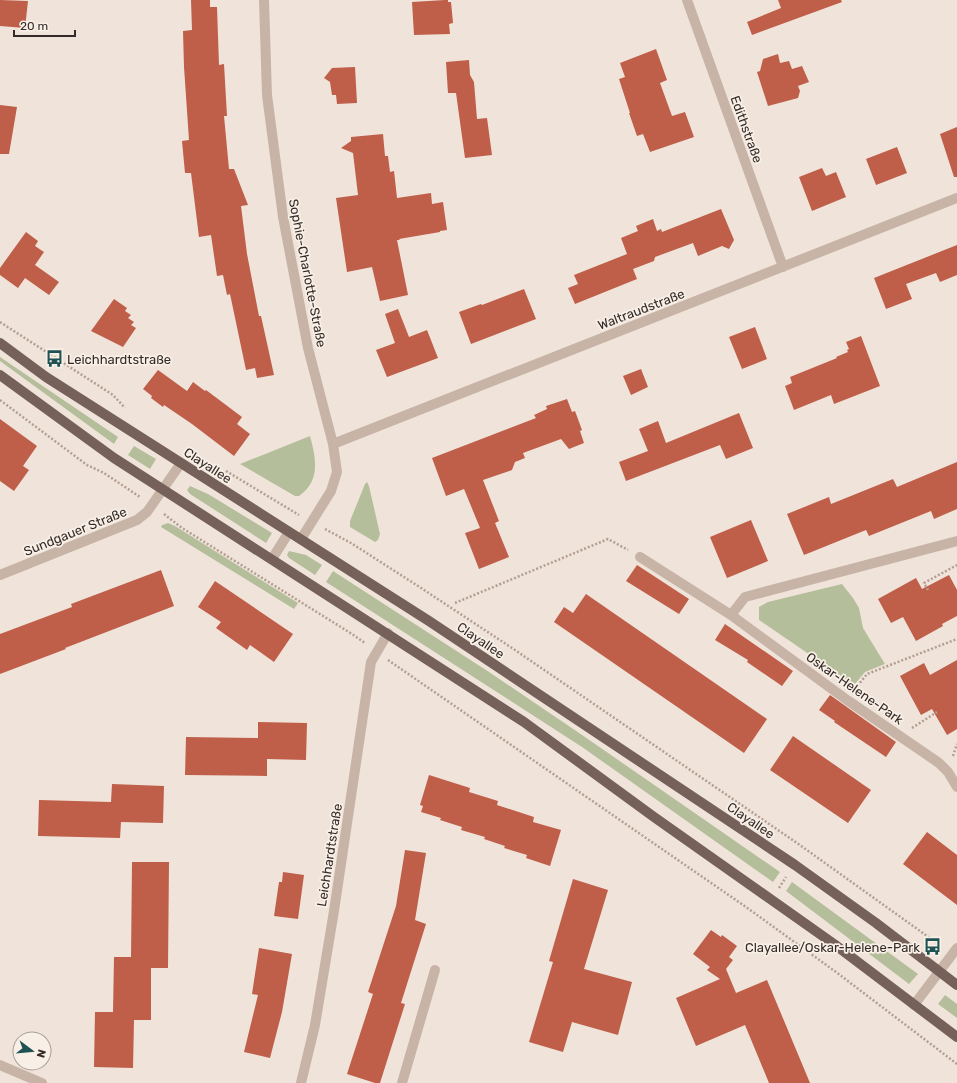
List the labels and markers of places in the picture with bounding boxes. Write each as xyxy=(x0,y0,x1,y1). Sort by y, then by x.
bus stop icon: Leichhardtstraße xyxy=(44,349,64,369)
place label: Leichhardtstraße xyxy=(67,352,171,367)
bus stop icon: Clayallee/Oskar-Helene-Park xyxy=(923,937,943,957)
place label: Clayallee/Oskar-Helene-Park xyxy=(745,940,920,955)

